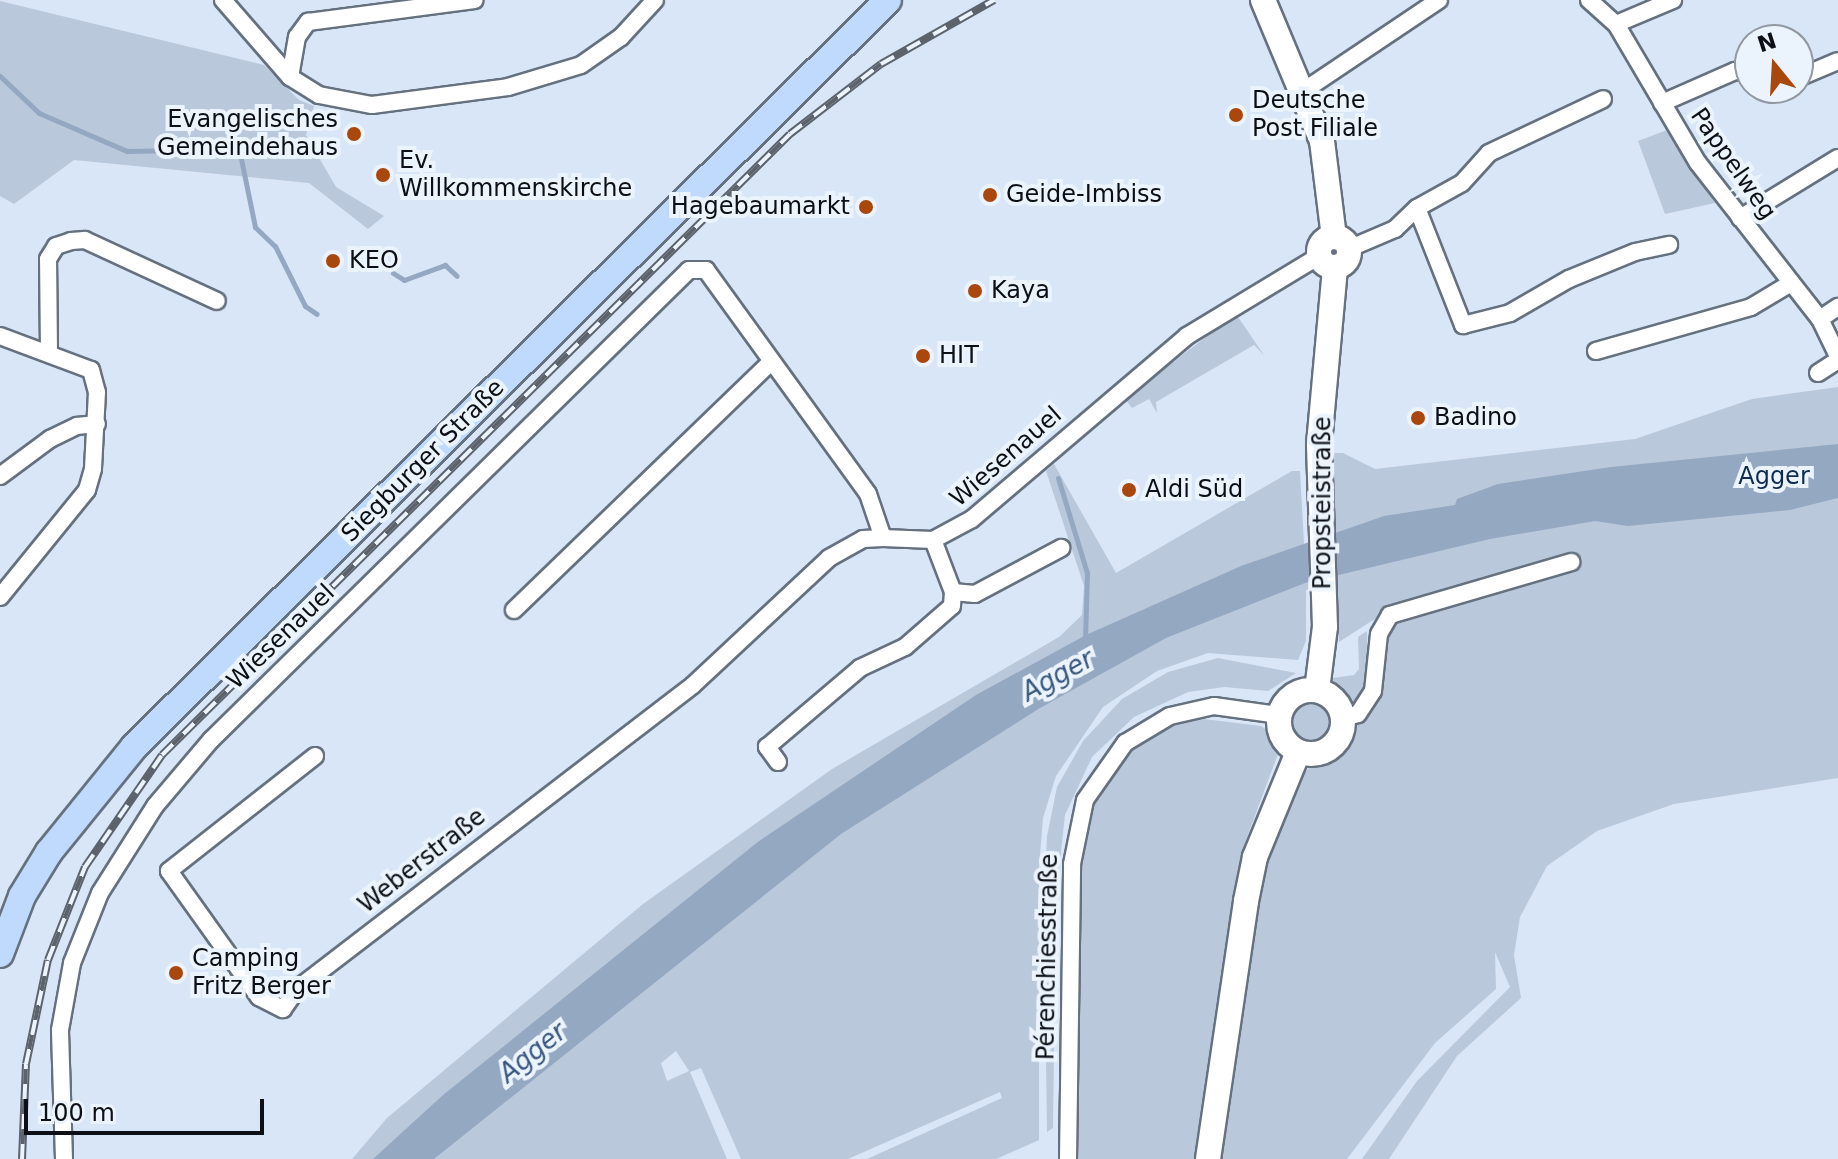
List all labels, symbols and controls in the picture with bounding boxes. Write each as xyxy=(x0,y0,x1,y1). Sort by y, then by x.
north arrow xyxy=(1734,24,1814,104)
text: N xyxy=(1754,28,1780,57)
place label: Deutsche Post Filiale xyxy=(1252,87,1378,143)
street label: Pappelweg xyxy=(1684,103,1782,225)
place label: Evangelisches Gemeindehaus xyxy=(157,106,338,162)
marker: Deutsche Post Filiale xyxy=(1227,106,1245,124)
marker: Evangelisches Gemeindehaus xyxy=(345,125,363,143)
place label: Ev. Willkommenskirche xyxy=(399,147,632,203)
marker: Ev. Willkommenskirche xyxy=(374,166,392,184)
place label: Geide-Imbiss xyxy=(1006,181,1162,209)
marker: Geide-Imbiss xyxy=(981,186,999,204)
place label: Hagebaumarkt xyxy=(671,193,850,221)
marker: Hagebaumarkt xyxy=(857,198,875,216)
place label: KEO xyxy=(349,247,399,275)
marker: KEO xyxy=(324,252,342,270)
place label: Kaya xyxy=(991,277,1050,305)
marker: Kaya xyxy=(966,282,984,300)
place label: HIT xyxy=(939,342,979,370)
marker: HIT xyxy=(914,347,932,365)
street label: Siegburger Straße xyxy=(336,374,510,548)
street label: Wiesenauel xyxy=(944,401,1068,513)
place label: Badino xyxy=(1434,404,1517,432)
marker: Badino xyxy=(1409,409,1427,427)
street label: Propsteistraße xyxy=(1309,416,1337,590)
park label: Agger xyxy=(1738,463,1810,491)
place label: Aldi Süd xyxy=(1145,476,1243,504)
marker: Aldi Süd xyxy=(1120,481,1138,499)
street label: Wiesenauel xyxy=(221,579,341,695)
water label: Agger xyxy=(1017,644,1099,708)
street label: Weberstraße xyxy=(353,802,491,920)
street label: Pérenchiesstraße xyxy=(1032,854,1064,1060)
place label: Camping Fritz Berger xyxy=(192,945,331,1001)
marker: Camping Fritz Berger xyxy=(167,964,185,982)
water label: Agger xyxy=(493,1016,573,1090)
scale bar xyxy=(28,1083,268,1133)
text: 100 m xyxy=(38,1099,115,1127)

